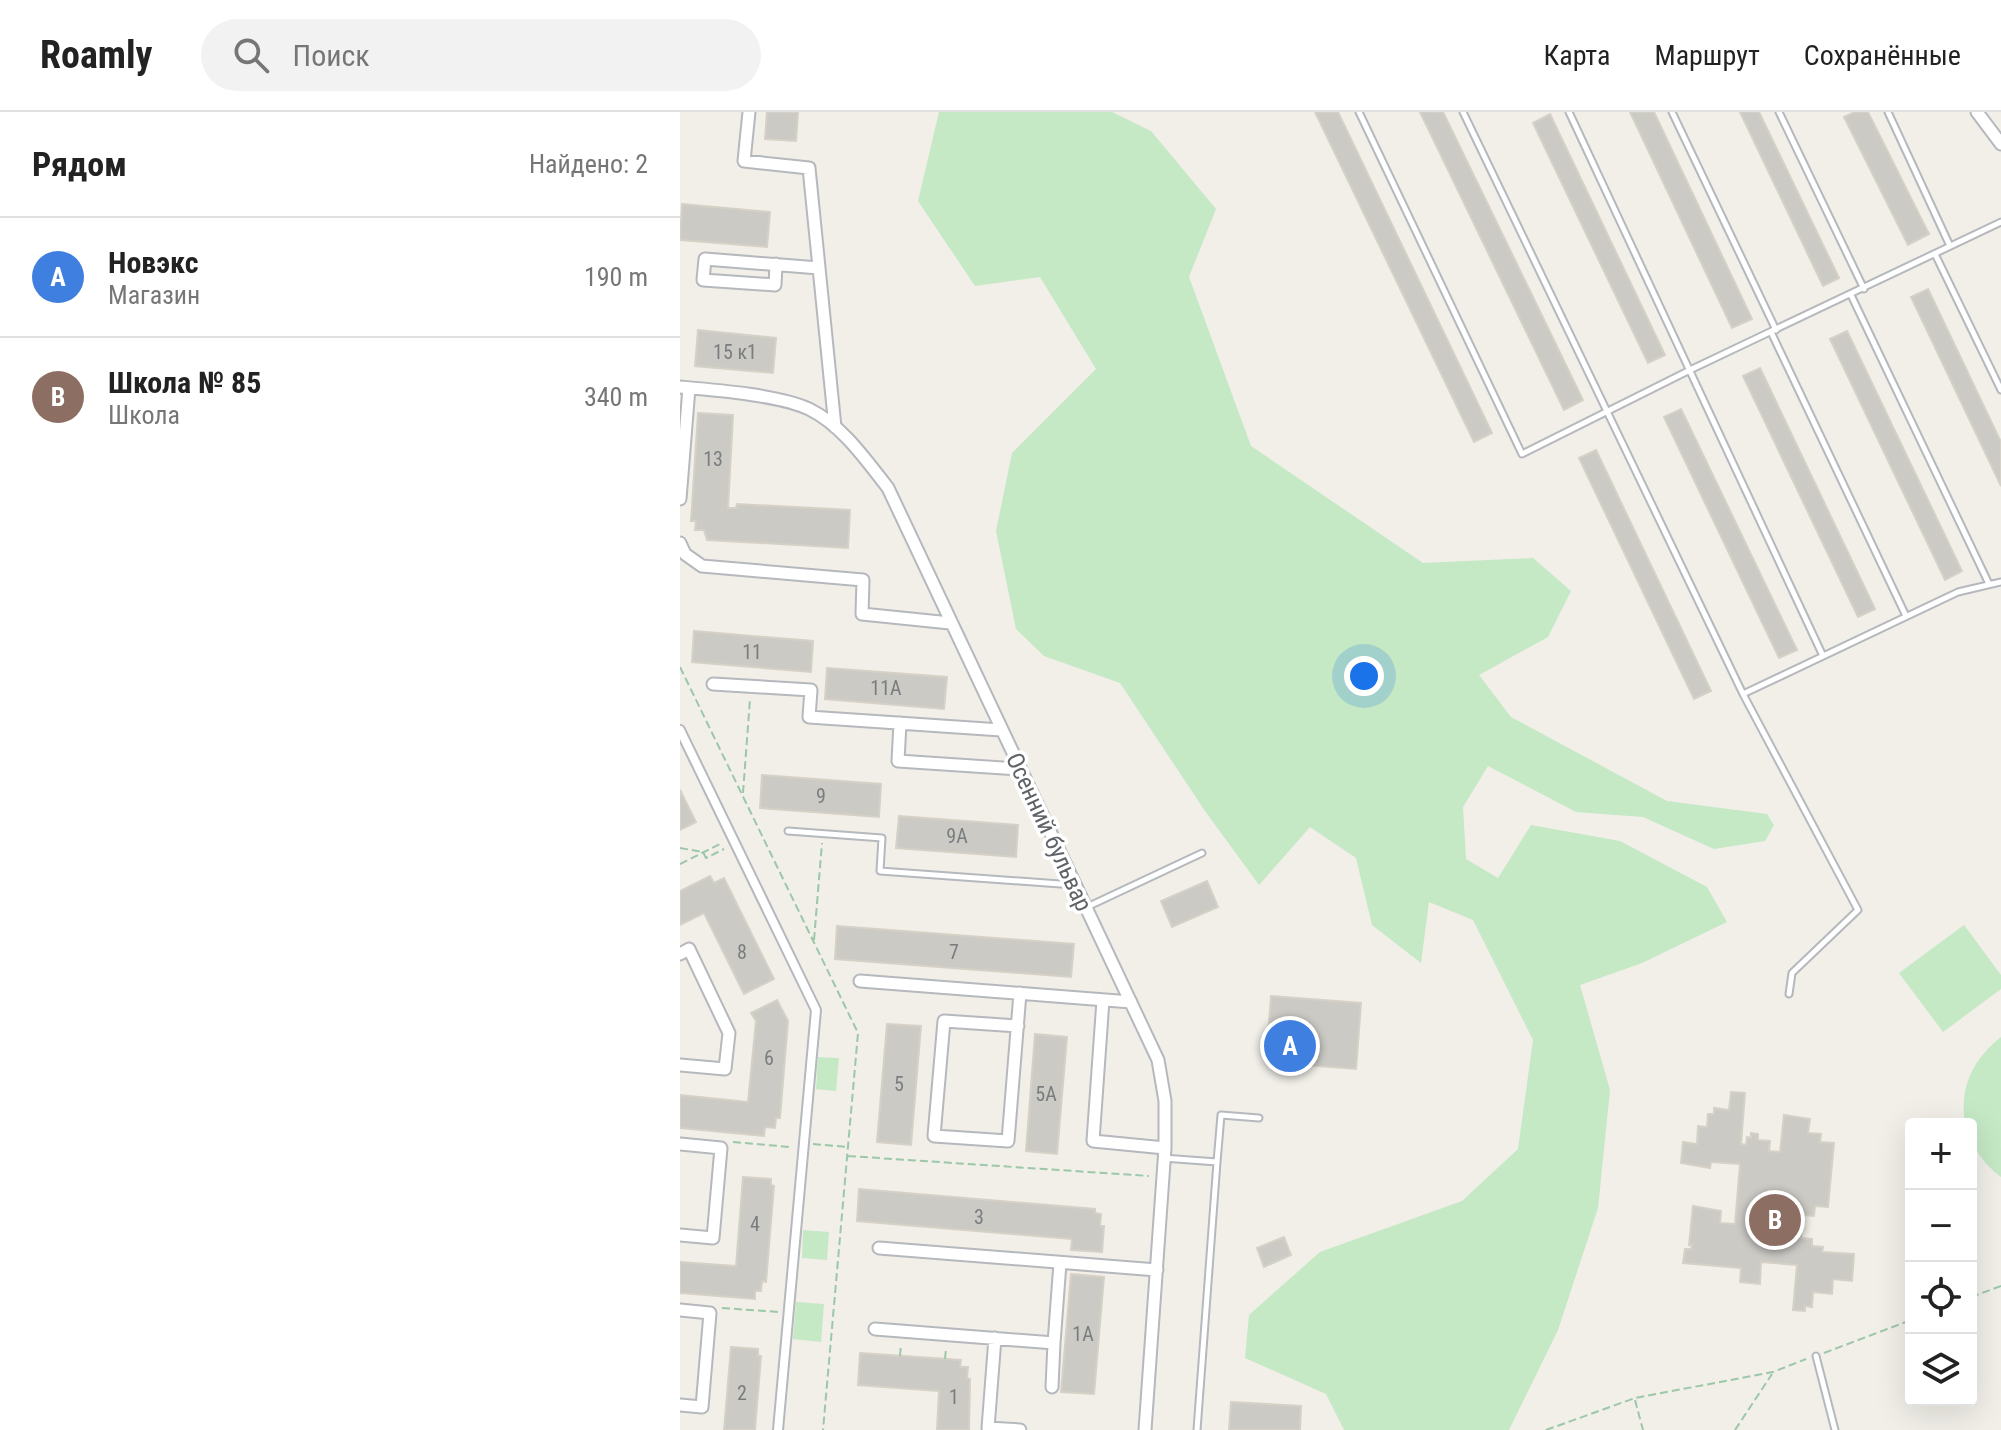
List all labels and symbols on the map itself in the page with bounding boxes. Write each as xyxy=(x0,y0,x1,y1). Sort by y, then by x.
house number: 15 к1 xyxy=(713,340,757,364)
house number: 13 xyxy=(703,447,723,471)
house number: 11 xyxy=(742,640,762,664)
your location xyxy=(1344,656,1384,696)
house number: 11А xyxy=(870,676,902,700)
street label: Осенний бульвар xyxy=(1000,748,1098,916)
house number: 9 xyxy=(816,784,826,808)
house number: 9А xyxy=(946,824,968,848)
house number: 8 xyxy=(737,940,747,964)
house number: 7 xyxy=(949,940,959,964)
pin: A xyxy=(1264,1016,1316,1076)
house number: 6 xyxy=(764,1046,774,1070)
house number: 5 xyxy=(894,1072,904,1096)
house number: 5А xyxy=(1035,1082,1057,1106)
pin: B xyxy=(1749,1190,1801,1250)
house number: 3 xyxy=(974,1205,984,1229)
house number: 4 xyxy=(750,1212,760,1236)
house number: 1А xyxy=(1072,1322,1094,1346)
house number: 2 xyxy=(737,1381,747,1405)
house number: 1 xyxy=(949,1385,959,1409)

